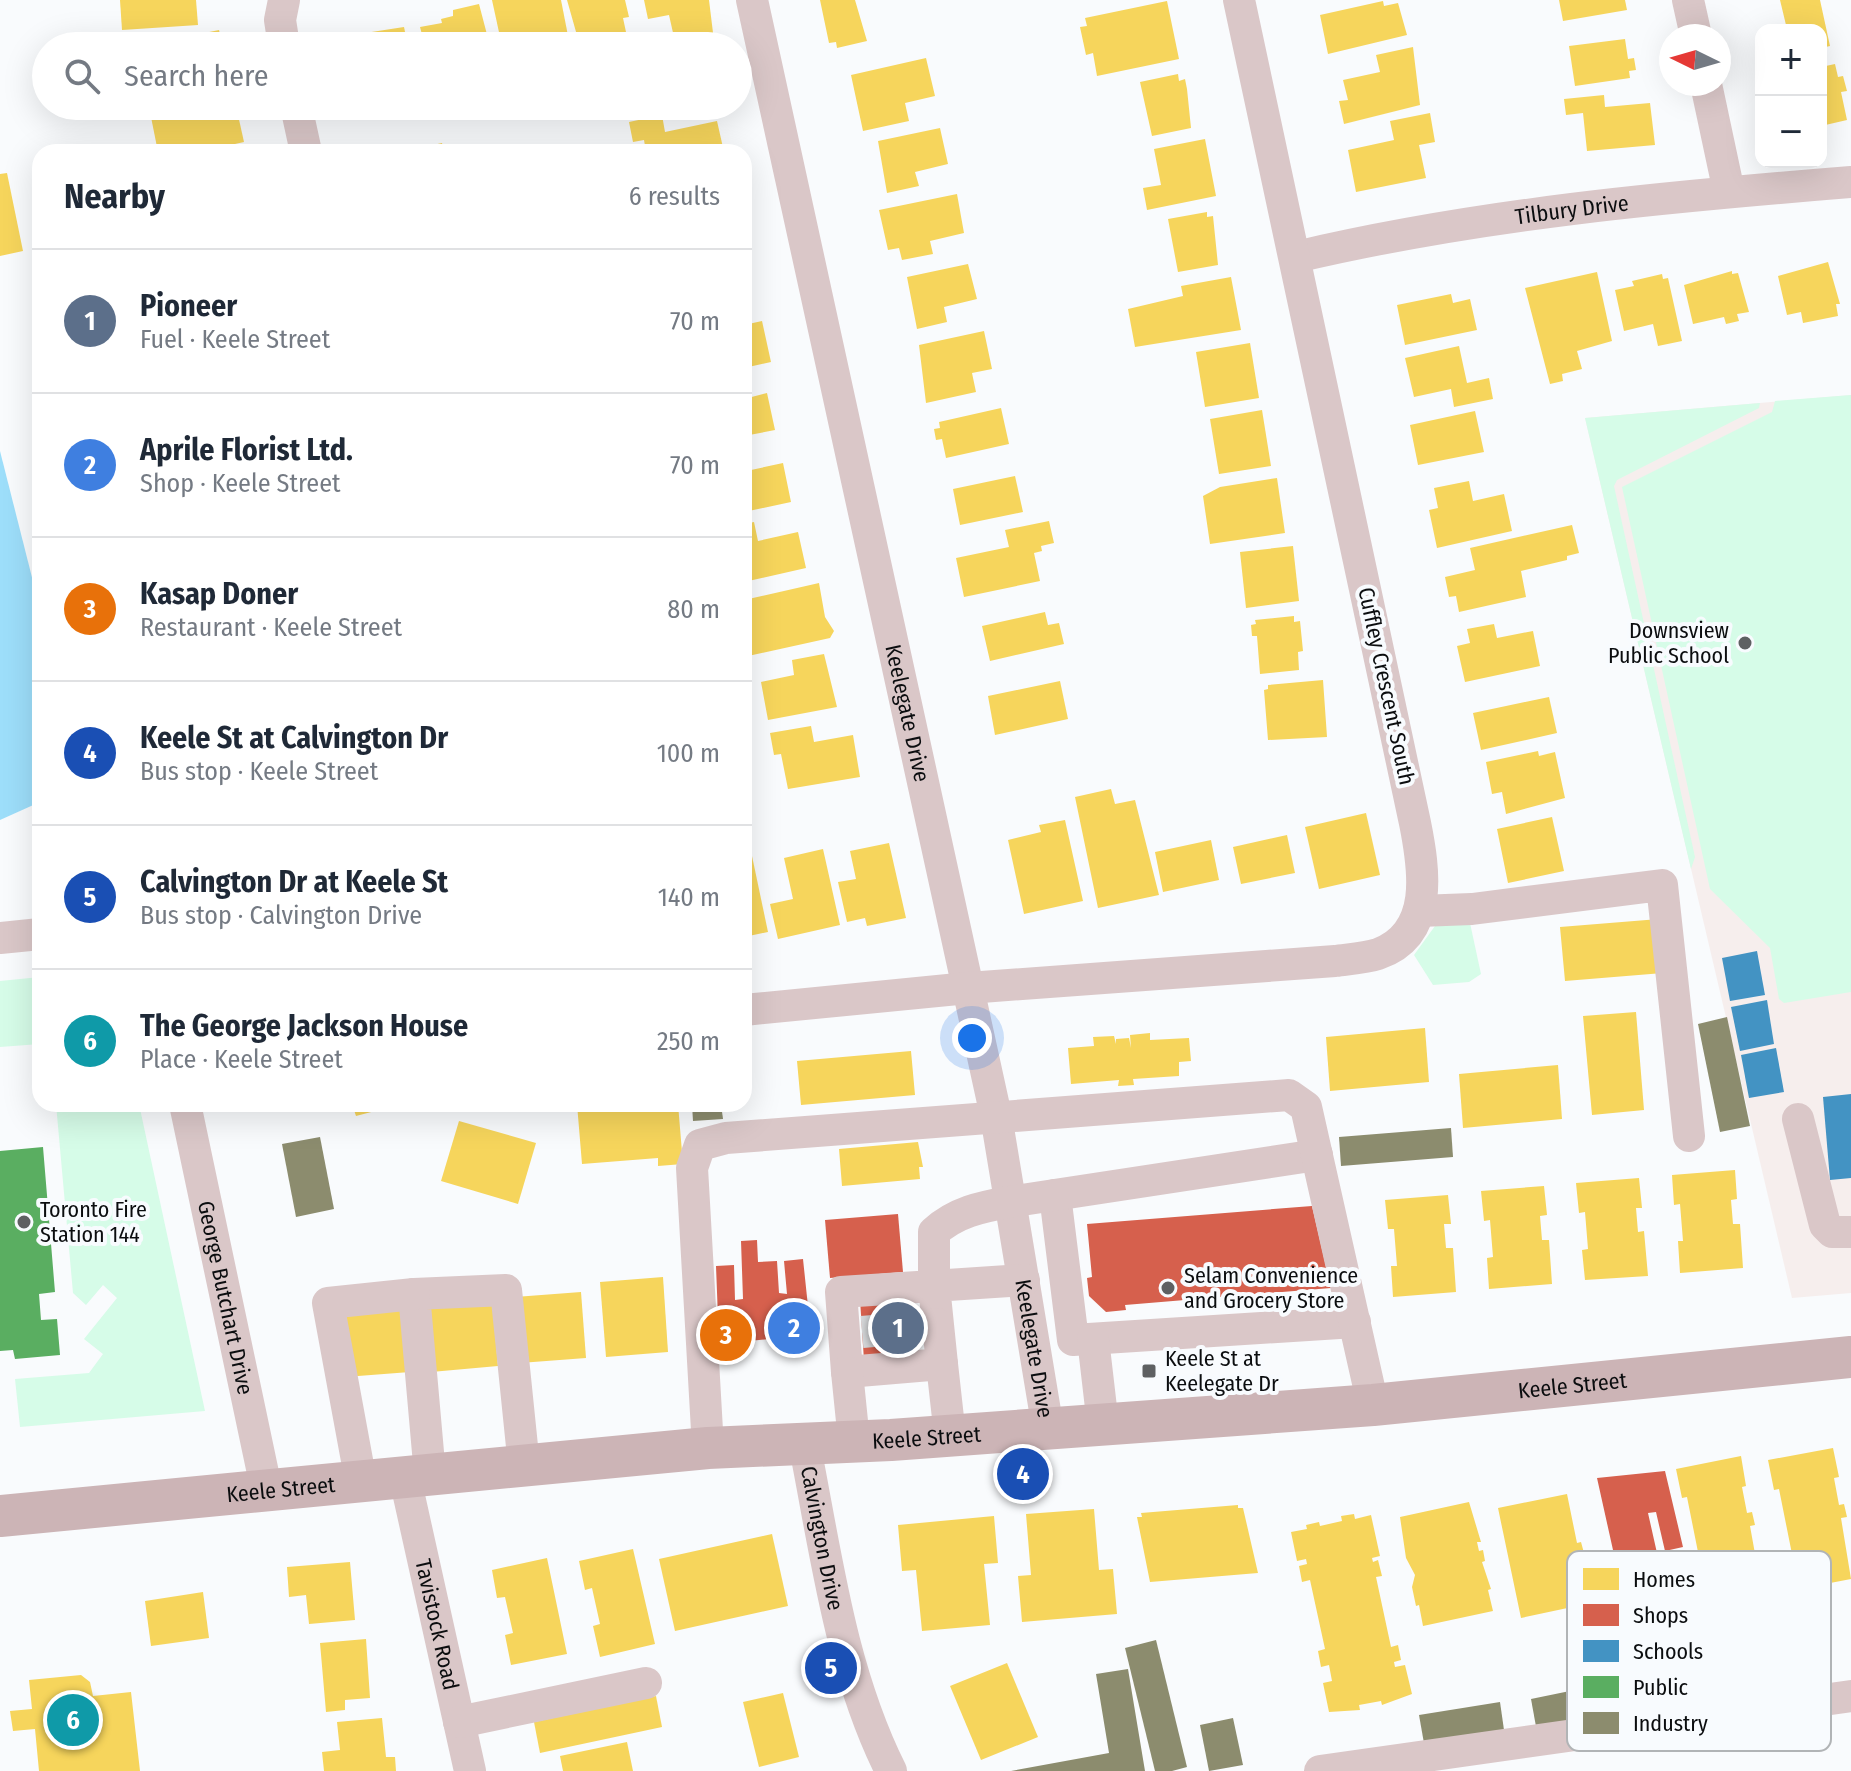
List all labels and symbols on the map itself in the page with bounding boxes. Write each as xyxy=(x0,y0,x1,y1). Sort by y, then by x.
north arrow xyxy=(1659,24,1731,96)
street label: Tilbury Drive xyxy=(1513,189,1630,230)
street label: Cuffley Crescent South xyxy=(1352,585,1421,787)
place label: Downsview Public School xyxy=(1608,617,1729,669)
marker: Downsview Public School xyxy=(1736,634,1754,652)
street label: Keelegate Drive xyxy=(879,642,936,784)
your location xyxy=(952,1018,992,1058)
place label: Toronto Fire Station 144 xyxy=(40,1196,147,1248)
street label: George Butchart Drive xyxy=(192,1198,259,1397)
marker: Toronto Fire Station 144 xyxy=(15,1213,33,1231)
place label: Selam Convenience and Grocery Store xyxy=(1184,1262,1358,1314)
street label: Keelegate Drive xyxy=(1009,1277,1059,1420)
marker: Selam Convenience and Grocery Store xyxy=(1159,1279,1177,1297)
pin: 2 xyxy=(768,1298,820,1358)
pin: 1 xyxy=(872,1298,924,1358)
pin: 3 xyxy=(700,1305,752,1365)
place label: Keele St at Keelegate Dr xyxy=(1165,1345,1279,1397)
marker: Keele St at Keelegate Dr xyxy=(1140,1362,1158,1380)
street label: Keele Street xyxy=(1517,1367,1629,1404)
street label: Keele Street xyxy=(872,1420,983,1455)
pin: 4 xyxy=(997,1444,1049,1504)
street label: Calvington Drive xyxy=(795,1464,849,1613)
street label: Keele Street xyxy=(225,1471,337,1508)
legend xyxy=(1567,1551,1831,1751)
street label: Tavistock Road xyxy=(409,1557,465,1693)
text: Homes xyxy=(1633,1566,1695,1593)
text: Shops xyxy=(1633,1602,1688,1629)
pin: 5 xyxy=(805,1638,857,1698)
text: Schools xyxy=(1633,1638,1703,1665)
text: Public xyxy=(1633,1674,1689,1701)
pin: 6 xyxy=(47,1690,99,1750)
text: Industry xyxy=(1633,1710,1708,1737)

